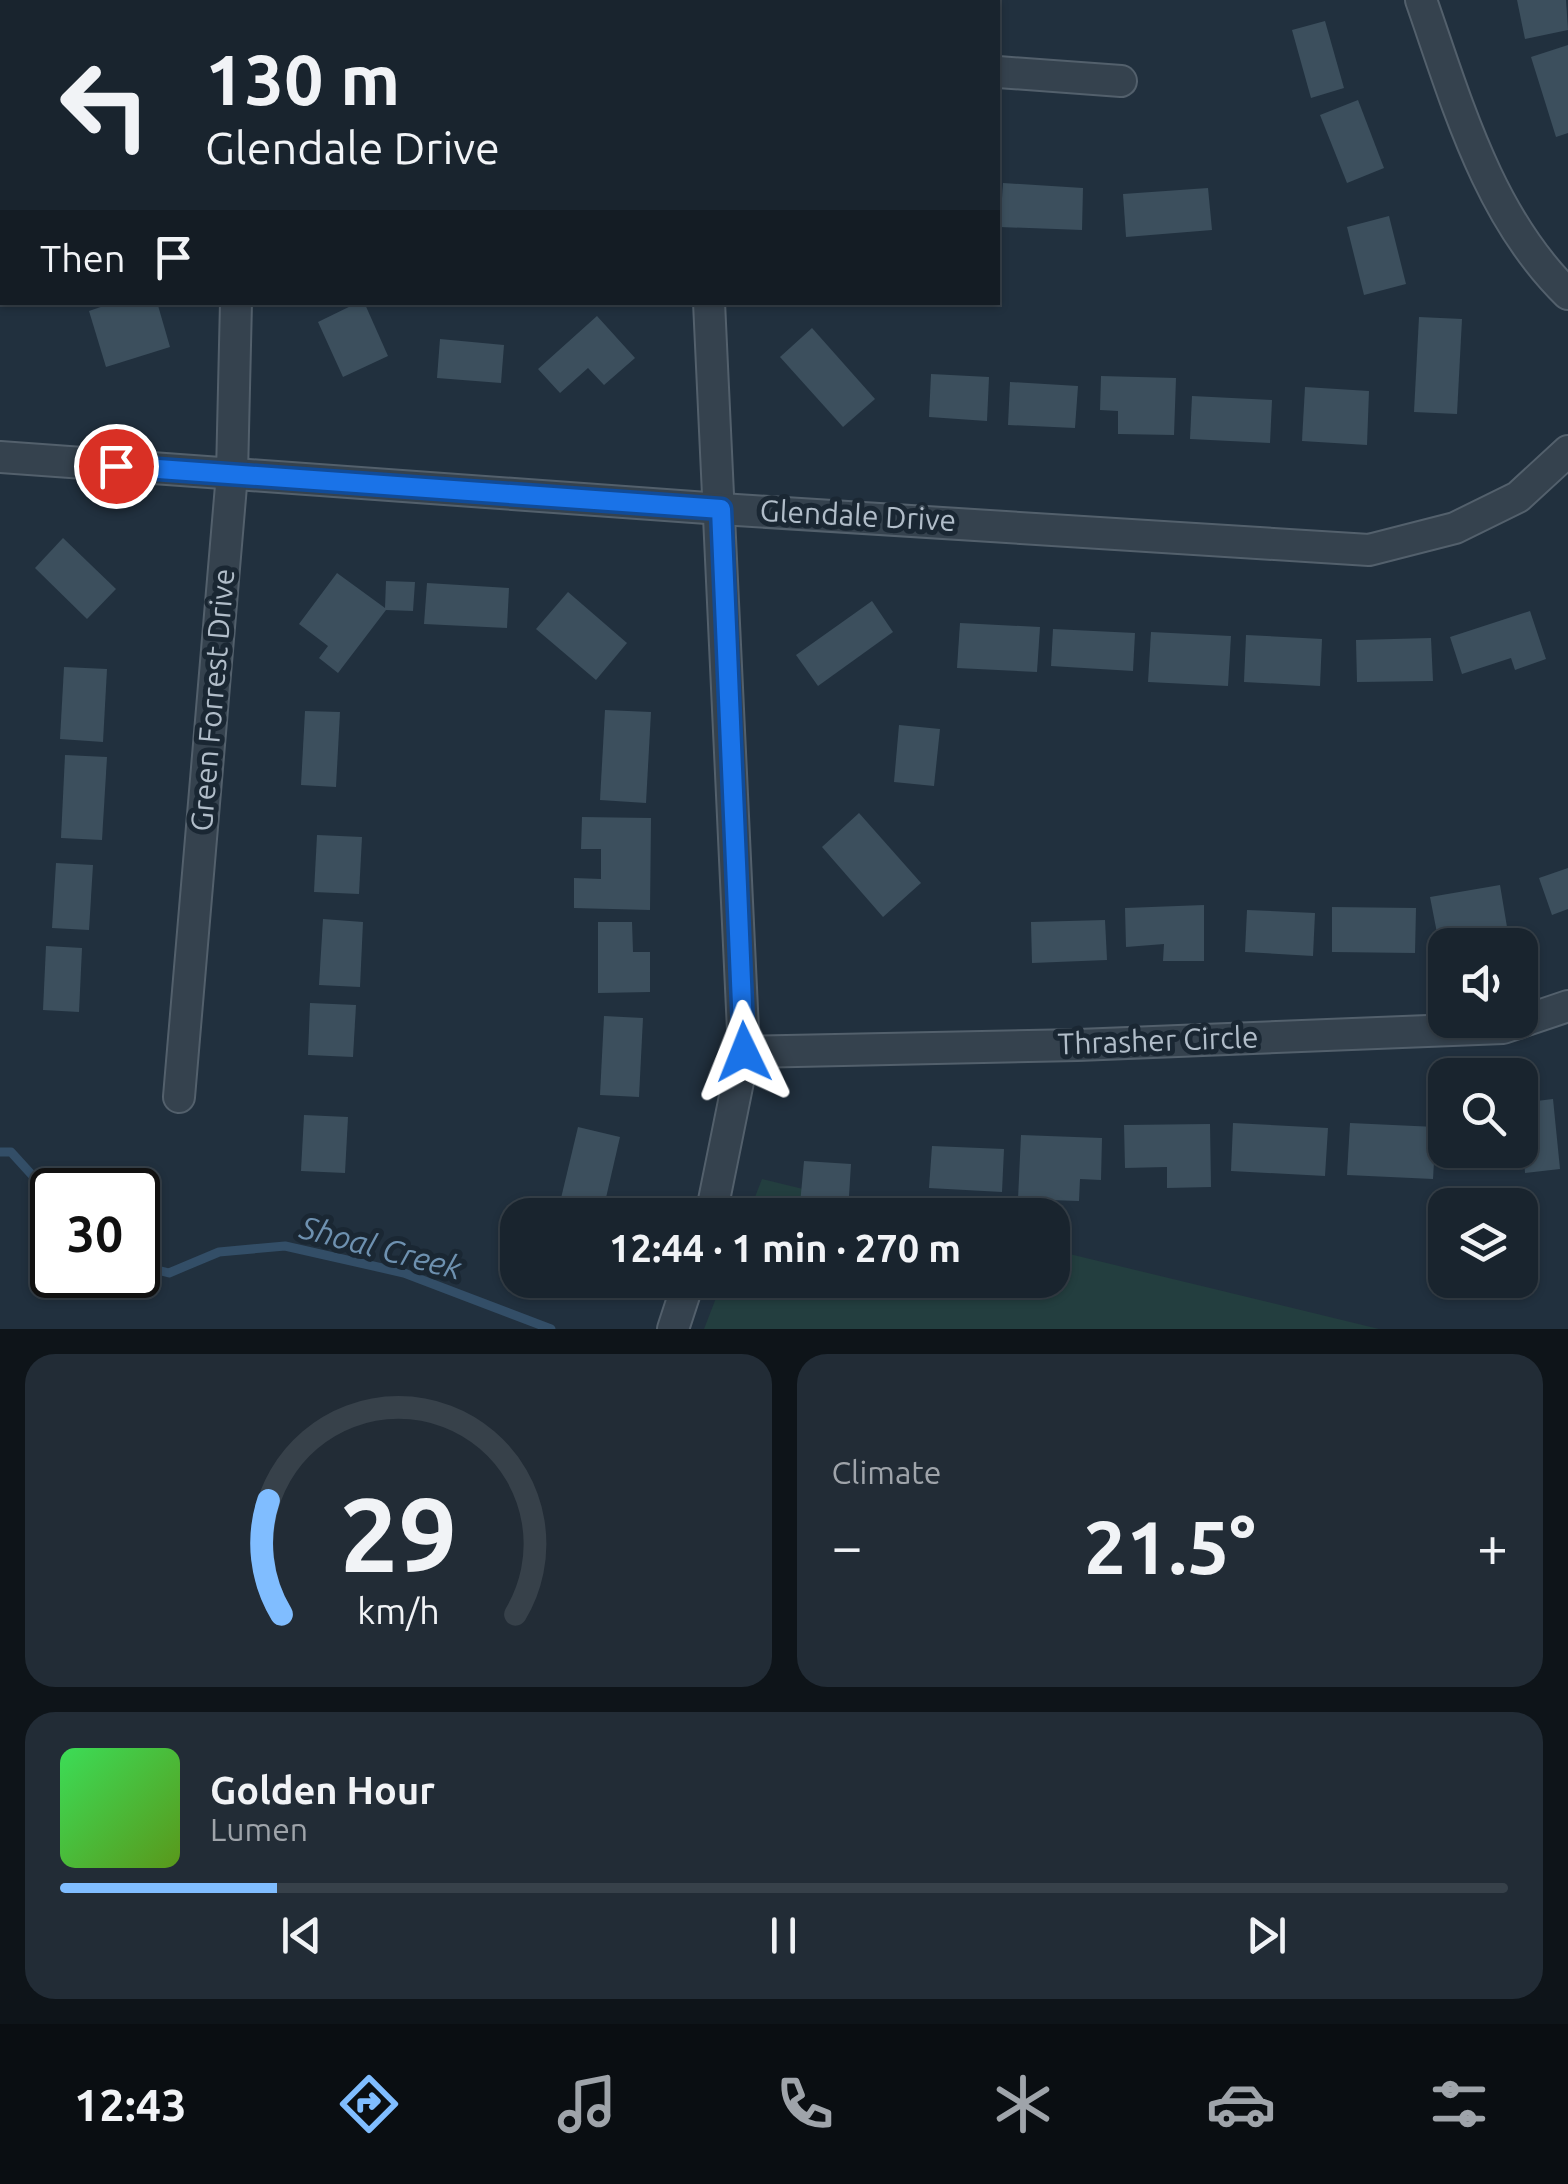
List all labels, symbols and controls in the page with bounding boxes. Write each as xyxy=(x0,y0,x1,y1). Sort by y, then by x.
icon: left xyxy=(40,40,170,170)
text: 130 m xyxy=(205,40,400,118)
text: Glendale Drive xyxy=(205,122,500,173)
icon: arrive xyxy=(146,230,201,285)
text: Then xyxy=(40,237,126,279)
pin xyxy=(74,424,159,509)
icon: arrive xyxy=(89,439,144,494)
street label: Glendale Drive xyxy=(759,493,957,537)
street label: Green Forrest Drive xyxy=(184,567,240,833)
map controls xyxy=(1428,928,1538,1298)
button: sound xyxy=(1428,928,1538,1038)
position arrow xyxy=(692,1000,796,1104)
street label: Thrasher Circle xyxy=(1057,1020,1259,1060)
button: search xyxy=(1428,1058,1538,1168)
speed limit sign: 30 xyxy=(30,1168,160,1298)
button: layers xyxy=(1428,1188,1538,1298)
water label: Shoal Creek xyxy=(296,1208,467,1286)
text: 12:44 · 1 min · 270 m xyxy=(609,1227,961,1269)
text: Climate xyxy=(832,1454,942,1490)
text: 29 xyxy=(340,1475,457,1592)
text: 21.5° xyxy=(1084,1504,1256,1588)
text: − xyxy=(832,1515,863,1576)
text: + xyxy=(1477,1515,1508,1576)
text: km/h xyxy=(357,1591,440,1631)
text: Golden Hour xyxy=(210,1769,435,1811)
text: Lumen xyxy=(210,1811,308,1847)
icon: previous xyxy=(274,1908,329,1963)
icon: pause xyxy=(756,1908,811,1963)
icon: next xyxy=(1239,1908,1294,1963)
icon: directions xyxy=(334,2069,404,2139)
icon: music xyxy=(552,2069,622,2139)
icon: phone xyxy=(770,2069,840,2139)
icon: climate xyxy=(988,2069,1058,2139)
icon: car xyxy=(1206,2069,1276,2139)
icon: filters xyxy=(1424,2069,1494,2139)
text: 12:43 xyxy=(74,2079,187,2130)

